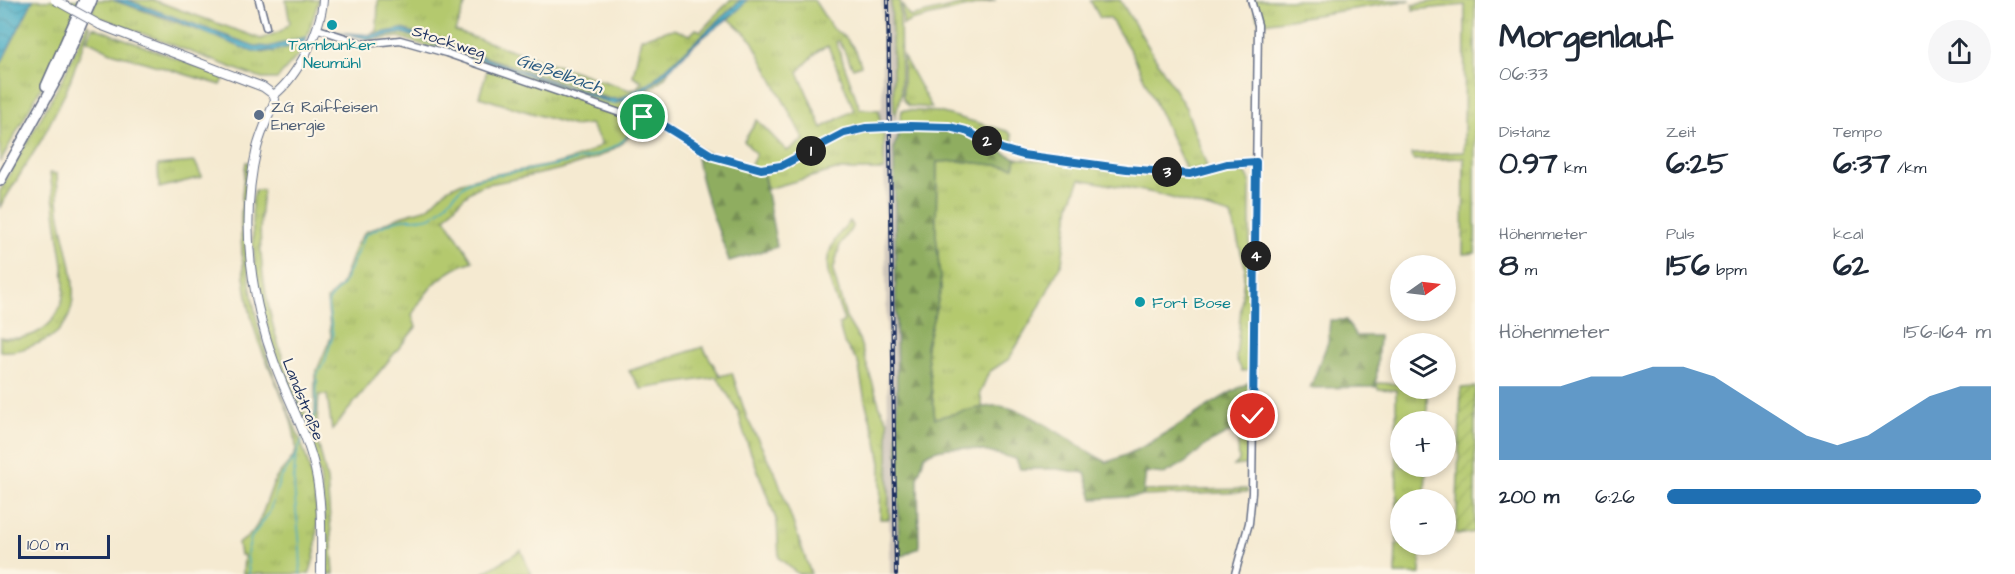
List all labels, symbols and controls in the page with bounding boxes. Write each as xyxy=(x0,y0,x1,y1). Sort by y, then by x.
text: Morgenlauf xyxy=(1499,14,1673,60)
marker: Tarnbunker Neumühl xyxy=(325,18,339,32)
street label: Stockweg xyxy=(409,20,488,65)
button: share xyxy=(1928,20,1991,83)
place label: Tarnbunker Neumühl xyxy=(288,34,376,74)
water label: Gießelbach xyxy=(513,47,607,100)
text: 06:33 xyxy=(1499,60,1548,88)
pin xyxy=(617,91,668,142)
place label: ZG Raiffeisen Energie xyxy=(271,96,378,137)
icon: arrive xyxy=(626,100,659,133)
marker: ZG Raiffeisen Energie xyxy=(252,108,266,122)
text: Distanz xyxy=(1499,121,1550,143)
text: Zeit xyxy=(1666,121,1696,143)
text: Tempo xyxy=(1833,121,1882,143)
pin: 2 xyxy=(972,126,1002,156)
text: 2 xyxy=(982,130,992,152)
pin: 1 xyxy=(796,136,826,166)
text: 1 xyxy=(810,140,812,162)
text: 0.97 xyxy=(1499,143,1558,185)
text: 6:25 xyxy=(1666,143,1728,185)
text: 6:37 xyxy=(1833,143,1891,185)
pin: 3 xyxy=(1152,157,1182,187)
text: km xyxy=(1558,157,1586,179)
text: /km xyxy=(1891,157,1927,179)
text: 3 xyxy=(1163,161,1171,183)
text: Höhenmeter xyxy=(1499,223,1587,245)
text: Puls xyxy=(1666,223,1695,245)
text: kcal xyxy=(1833,223,1864,245)
pin: 4 xyxy=(1241,241,1271,271)
text: 4 xyxy=(1251,245,1261,267)
text: 8 xyxy=(1499,245,1518,287)
text: 156 xyxy=(1666,245,1710,287)
text: 62 xyxy=(1833,245,1869,287)
north arrow xyxy=(1390,255,1456,321)
map controls xyxy=(1390,255,1456,555)
text: m xyxy=(1518,259,1537,281)
text: bpm xyxy=(1710,259,1747,281)
place label: Fort Bose xyxy=(1152,292,1231,314)
marker: Fort Bose xyxy=(1133,295,1147,309)
text: Höhenmeter xyxy=(1499,318,1609,346)
text: 156–164 m xyxy=(1903,318,1991,346)
button: layers xyxy=(1390,333,1456,399)
street label: Landstraße xyxy=(277,355,330,444)
pin xyxy=(1227,390,1278,441)
icon: check xyxy=(1236,399,1269,432)
button: + xyxy=(1390,411,1456,477)
text: 200 m xyxy=(1499,483,1559,511)
text: 6:26 xyxy=(1595,483,1635,511)
button: − xyxy=(1390,489,1456,555)
scale bar xyxy=(18,532,110,560)
text: 100 m xyxy=(27,534,68,556)

